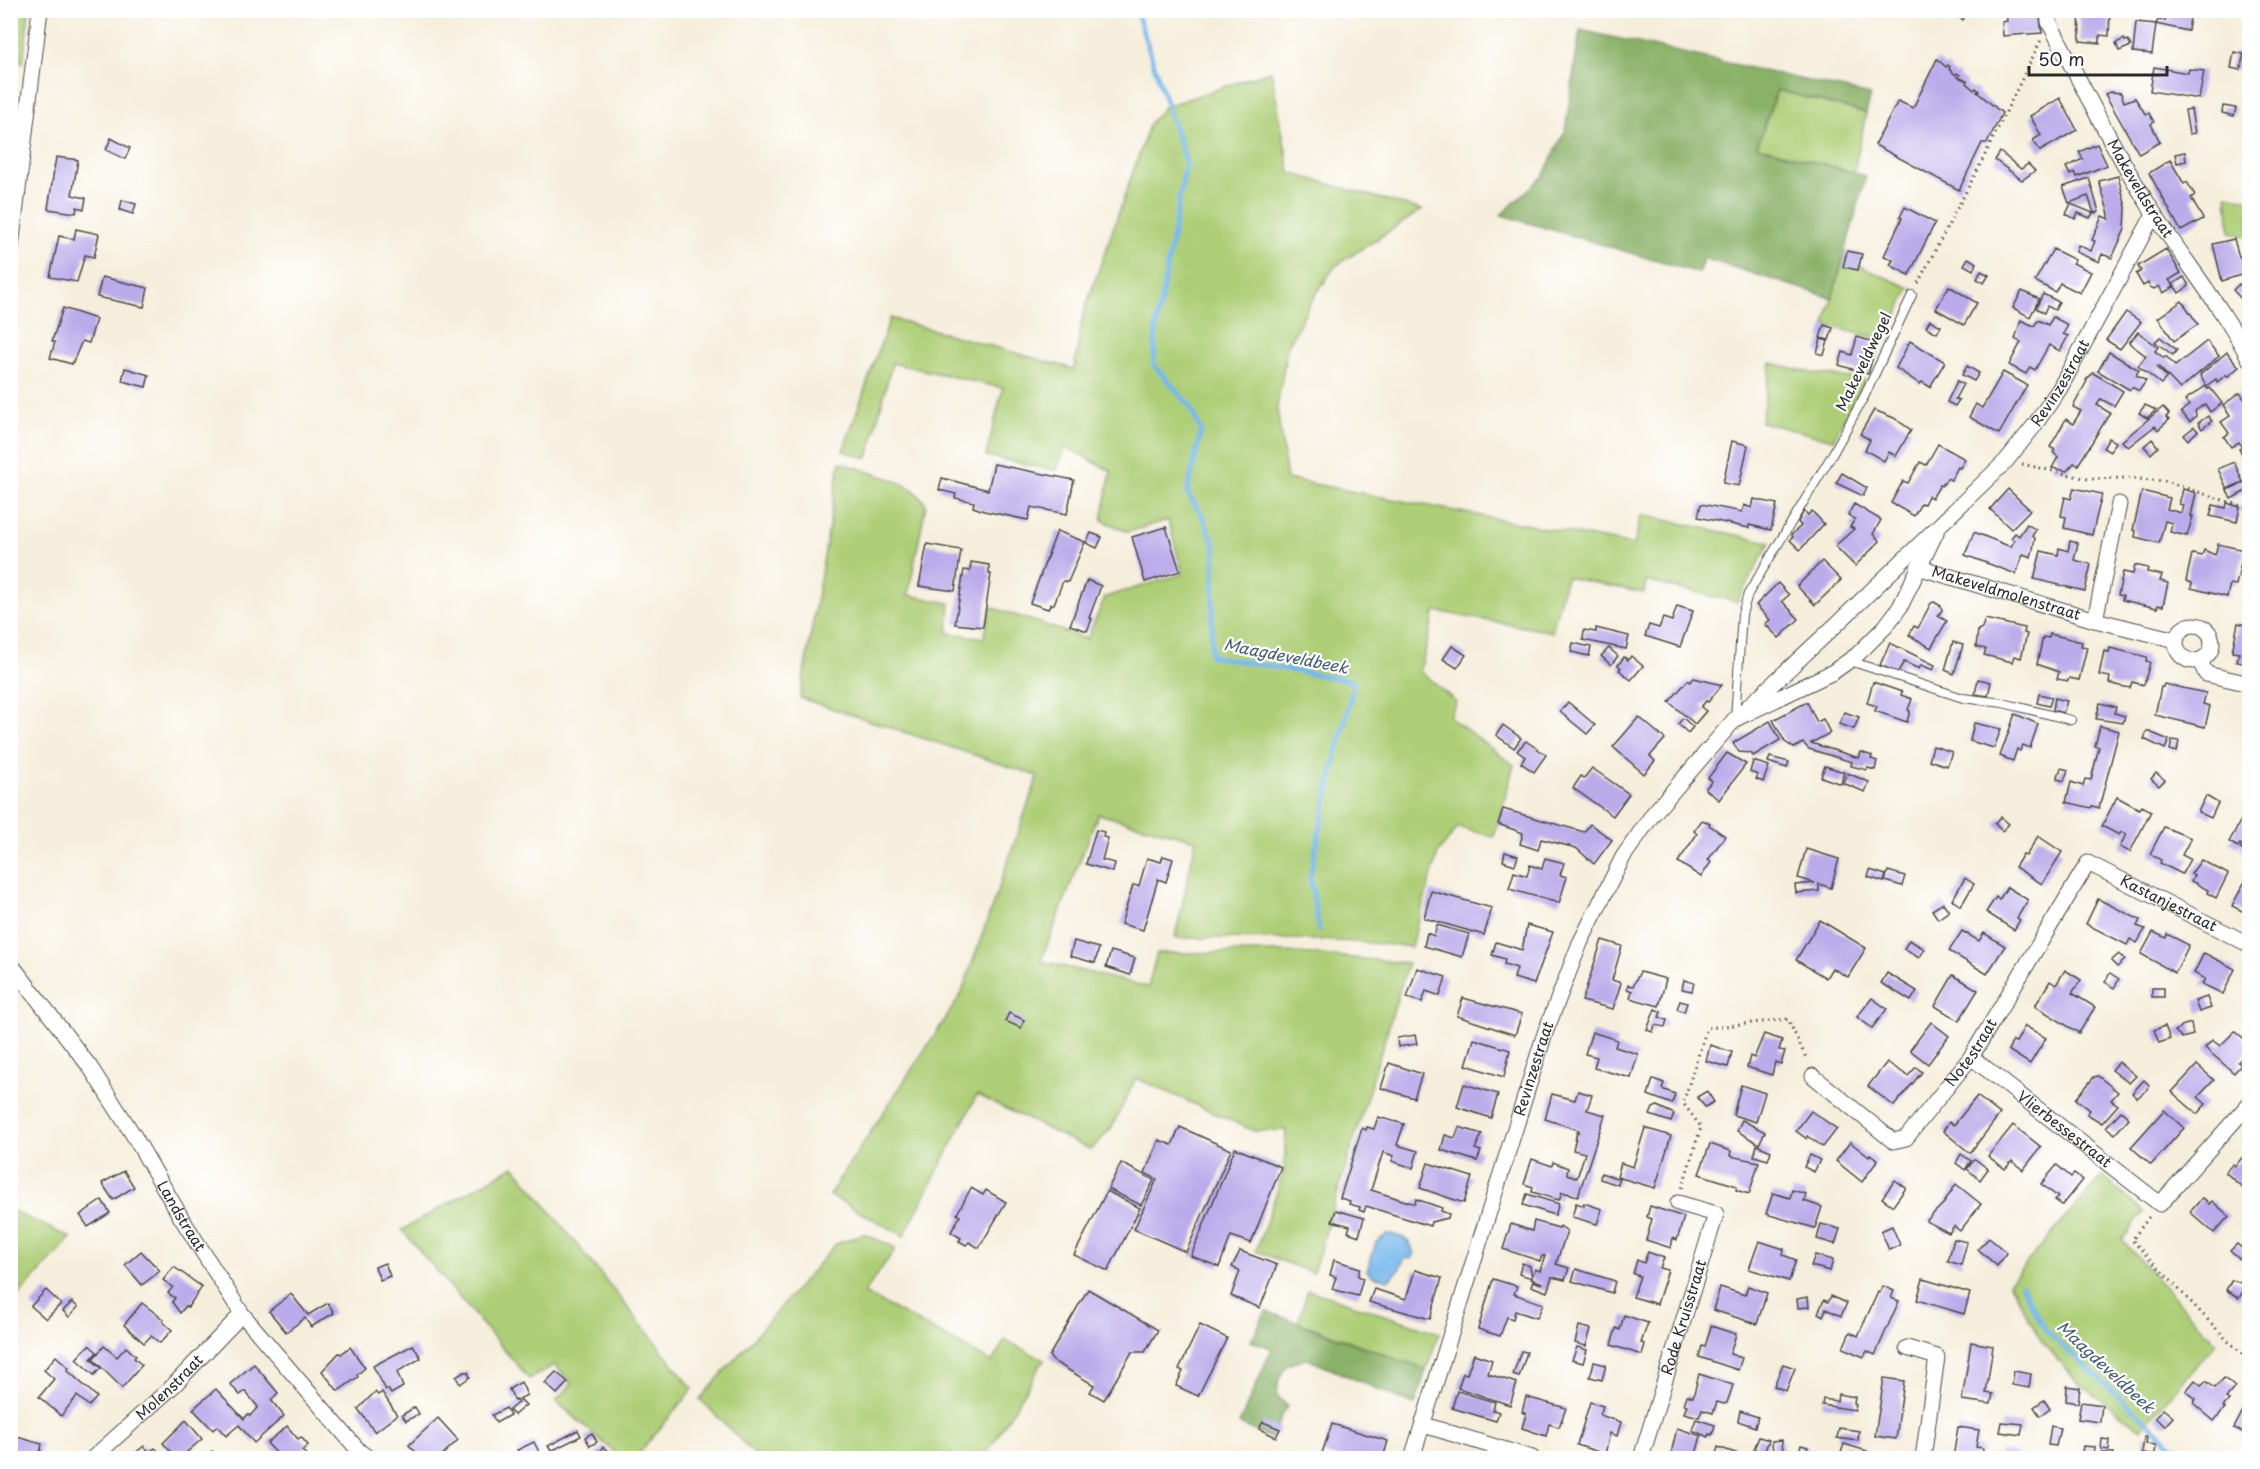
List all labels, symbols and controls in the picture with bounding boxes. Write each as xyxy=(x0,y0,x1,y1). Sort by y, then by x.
scale bar xyxy=(2029,39,2167,77)
text: 50 m xyxy=(2038,45,2085,72)
street label: Makeveldstraat xyxy=(2102,134,2180,242)
street label: Makeveldwegel xyxy=(1829,308,1897,415)
street label: Revinzestraat xyxy=(2024,335,2094,430)
street label: Makeveldmolenstraat xyxy=(1929,559,2084,625)
water label: Maagdeveldbeek xyxy=(1222,631,1352,679)
street label: Kastanjestraat xyxy=(2117,868,2221,937)
street label: Notestraat xyxy=(1939,1013,2002,1091)
street label: Revinzestraat xyxy=(1507,1017,1559,1118)
street label: Vlierbessestraat xyxy=(2013,1084,2117,1172)
street label: Landstraat xyxy=(152,1176,213,1255)
street label: Rode Kruisstraat xyxy=(1654,1256,1711,1378)
water label: Maagdeveldbeek xyxy=(2052,1314,2162,1419)
street label: Molenstraat xyxy=(129,1348,208,1425)

